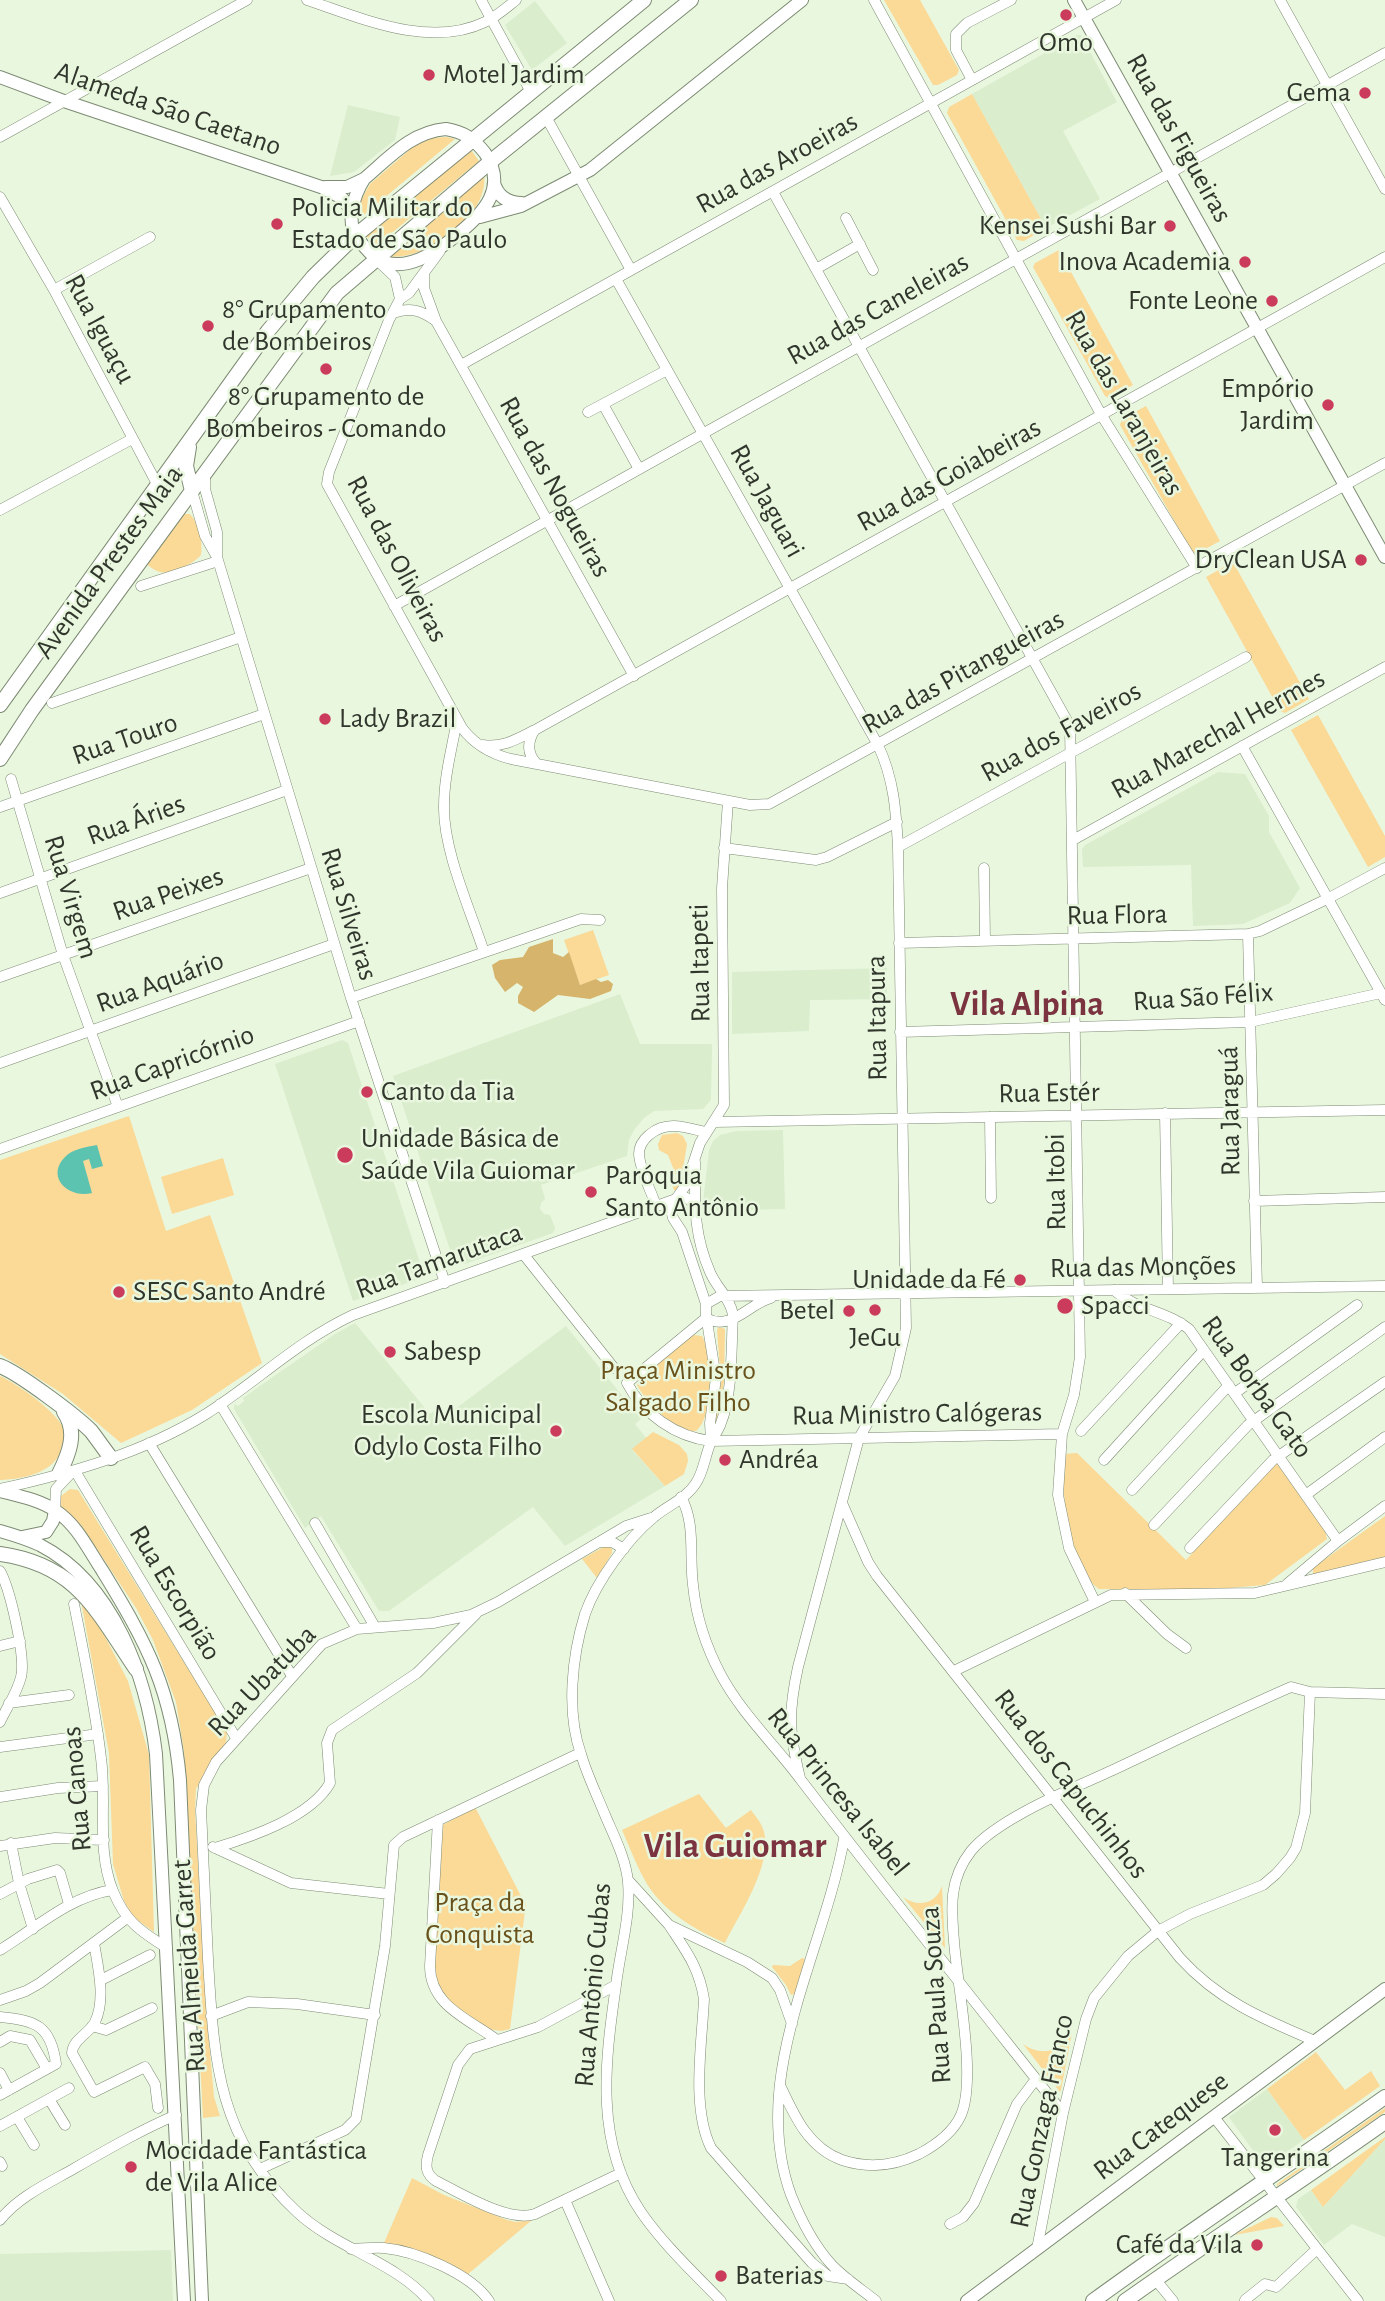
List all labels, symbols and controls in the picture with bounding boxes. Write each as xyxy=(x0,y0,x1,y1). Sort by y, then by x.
marker: Omo xyxy=(1058,7,1074,23)
place label: Omo xyxy=(1039,26,1093,60)
street label: Rua das Figueiras xyxy=(1119,48,1239,228)
street label: Alameda São Caetano xyxy=(50,55,286,163)
place label: Motel Jardim xyxy=(443,58,585,92)
marker: Motel Jardim xyxy=(421,67,437,83)
place label: Gema xyxy=(1287,76,1351,110)
marker: Gema xyxy=(1357,85,1373,101)
street label: Rua das Aroeiras xyxy=(690,105,864,221)
place label: Policia Militar do Estado de São Paulo xyxy=(291,191,507,257)
place label: Kensei Sushi Bar xyxy=(979,209,1156,243)
marker: Policia Militar do Estado de São Paulo xyxy=(269,216,285,232)
marker: Kensei Sushi Bar xyxy=(1162,218,1178,234)
street label: Rua das Caneleiras xyxy=(781,245,975,373)
place label: Inova Academia xyxy=(1058,245,1231,279)
marker: Inova Academia xyxy=(1237,254,1253,270)
street label: Rua Iguaçu xyxy=(57,268,143,390)
place label: Fonte Leone xyxy=(1128,284,1258,318)
place label: 8° Grupamento de Bombeiros xyxy=(222,293,387,359)
marker: Fonte Leone xyxy=(1264,293,1280,309)
street label: Rua das Laranjeiras xyxy=(1057,304,1191,502)
marker: 8° Grupamento de Bombeiros xyxy=(200,318,216,334)
marker: 8° Grupamento de Bombeiros - Comando xyxy=(318,361,334,377)
place label: Empório Jardim xyxy=(1221,372,1314,438)
place label: 8° Grupamento de Bombeiros - Comando xyxy=(206,380,446,446)
street label: Rua das Nogueiras xyxy=(492,391,618,583)
marker: Empório Jardim xyxy=(1320,397,1336,413)
street label: Rua das Goiabeiras xyxy=(851,411,1047,539)
street label: Rua Jaguari xyxy=(722,439,812,563)
street label: Avenida Prestes Maia xyxy=(28,459,190,665)
street label: Rua das Oliveiras xyxy=(339,470,455,648)
place label: DryClean USA xyxy=(1195,543,1347,577)
marker: DryClean USA xyxy=(1353,552,1369,568)
street label: Rua das Pitangueiras xyxy=(856,602,1070,742)
street label: Rua Marechal Hermes xyxy=(1105,661,1331,807)
street label: Rua dos Faveiros xyxy=(975,674,1147,790)
place label: Lady Brazil xyxy=(339,702,456,736)
street label: Rua Touro xyxy=(68,705,182,773)
marker: Lady Brazil xyxy=(317,711,333,727)
street label: Rua Áries xyxy=(82,787,190,853)
street label: Rua Virgem xyxy=(36,831,106,963)
street label: Rua Silveiras xyxy=(313,844,385,984)
street label: Rua Peixes xyxy=(108,859,228,929)
street label: Rua Flora xyxy=(1066,897,1168,933)
street label: Rua Itapeti xyxy=(682,903,718,1023)
street label: Rua Aquário xyxy=(92,943,228,1021)
street label: Rua Itapura xyxy=(859,955,895,1081)
street label: Rua São Félix xyxy=(1132,975,1274,1019)
district label: Vila Alpina xyxy=(950,983,1104,1025)
street label: Rua Capricórnio xyxy=(85,1018,259,1108)
street label: Rua Jaraguá xyxy=(1212,1046,1248,1176)
place label: Canto da Tia xyxy=(381,1075,515,1109)
street label: Rua Estér xyxy=(998,1075,1100,1111)
marker: Canto da Tia xyxy=(359,1084,375,1100)
place label: Unidade Básica de Saúde Vila Guiomar xyxy=(361,1122,575,1188)
street label: Rua Itobi xyxy=(1038,1133,1074,1231)
marker: Unidade Básica de Saúde Vila Guiomar xyxy=(335,1145,355,1165)
place label: Paróquia Santo Antônio xyxy=(605,1159,759,1225)
marker: Paróquia Santo Antônio xyxy=(583,1184,599,1200)
street label: Rua Tamarutaca xyxy=(351,1215,527,1307)
street label: Rua das Monções xyxy=(1049,1249,1237,1285)
place label: Unidade da Fé xyxy=(852,1263,1006,1297)
marker: Unidade da Fé xyxy=(1012,1272,1028,1288)
place label: SESC Santo André xyxy=(133,1275,326,1309)
marker: SESC Santo André xyxy=(111,1284,127,1300)
place label: Spacci xyxy=(1081,1289,1150,1323)
place label: Betel xyxy=(779,1294,835,1328)
marker: Spacci xyxy=(1055,1296,1075,1316)
marker: JeGu xyxy=(867,1302,883,1318)
marker: Betel xyxy=(841,1303,857,1319)
street label: Rua Borba Gato xyxy=(1194,1309,1320,1465)
place label: JeGu xyxy=(849,1321,901,1355)
place label: Sabesp xyxy=(404,1335,482,1369)
marker: Sabesp xyxy=(382,1344,398,1360)
park label: Praça Ministro Salgado Filho xyxy=(600,1354,756,1420)
street label: Rua Ministro Calógeras xyxy=(792,1395,1042,1433)
place label: Escola Municipal Odylo Costa Filho xyxy=(354,1398,542,1464)
marker: Escola Municipal Odylo Costa Filho xyxy=(548,1423,564,1439)
place label: Andréa xyxy=(739,1443,819,1477)
marker: Andréa xyxy=(717,1452,733,1468)
street label: Rua Escorpião xyxy=(122,1519,228,1667)
street label: Rua Ubatuba xyxy=(201,1618,323,1744)
street label: Rua dos Capuchinhos xyxy=(987,1683,1155,1885)
street label: Rua Princesa Isabel xyxy=(760,1701,916,1883)
street label: Rua Canoas xyxy=(55,1725,99,1853)
district label: Vila Guiomar xyxy=(644,1825,826,1867)
street label: Rua Almeida Garret xyxy=(165,1859,213,2073)
street label: Rua Antônio Cubas xyxy=(567,1881,619,2089)
park label: Praça da Conquista xyxy=(425,1886,535,1952)
street label: Rua Paula Souza xyxy=(913,1905,959,2085)
street label: Rua Gonzaga Franco xyxy=(1003,2011,1081,2231)
street label: Rua Catequese xyxy=(1087,2064,1235,2188)
marker: Tangerina xyxy=(1267,2122,1283,2138)
place label: Mocidade Fantástica de Vila Alice xyxy=(145,2134,367,2200)
place label: Tangerina xyxy=(1221,2141,1329,2175)
marker: Mocidade Fantástica de Vila Alice xyxy=(123,2159,139,2175)
place label: Café da Vila xyxy=(1116,2228,1243,2262)
marker: Café da Vila xyxy=(1249,2237,1265,2253)
place label: Baterias xyxy=(735,2259,824,2293)
marker: Baterias xyxy=(713,2268,729,2284)

